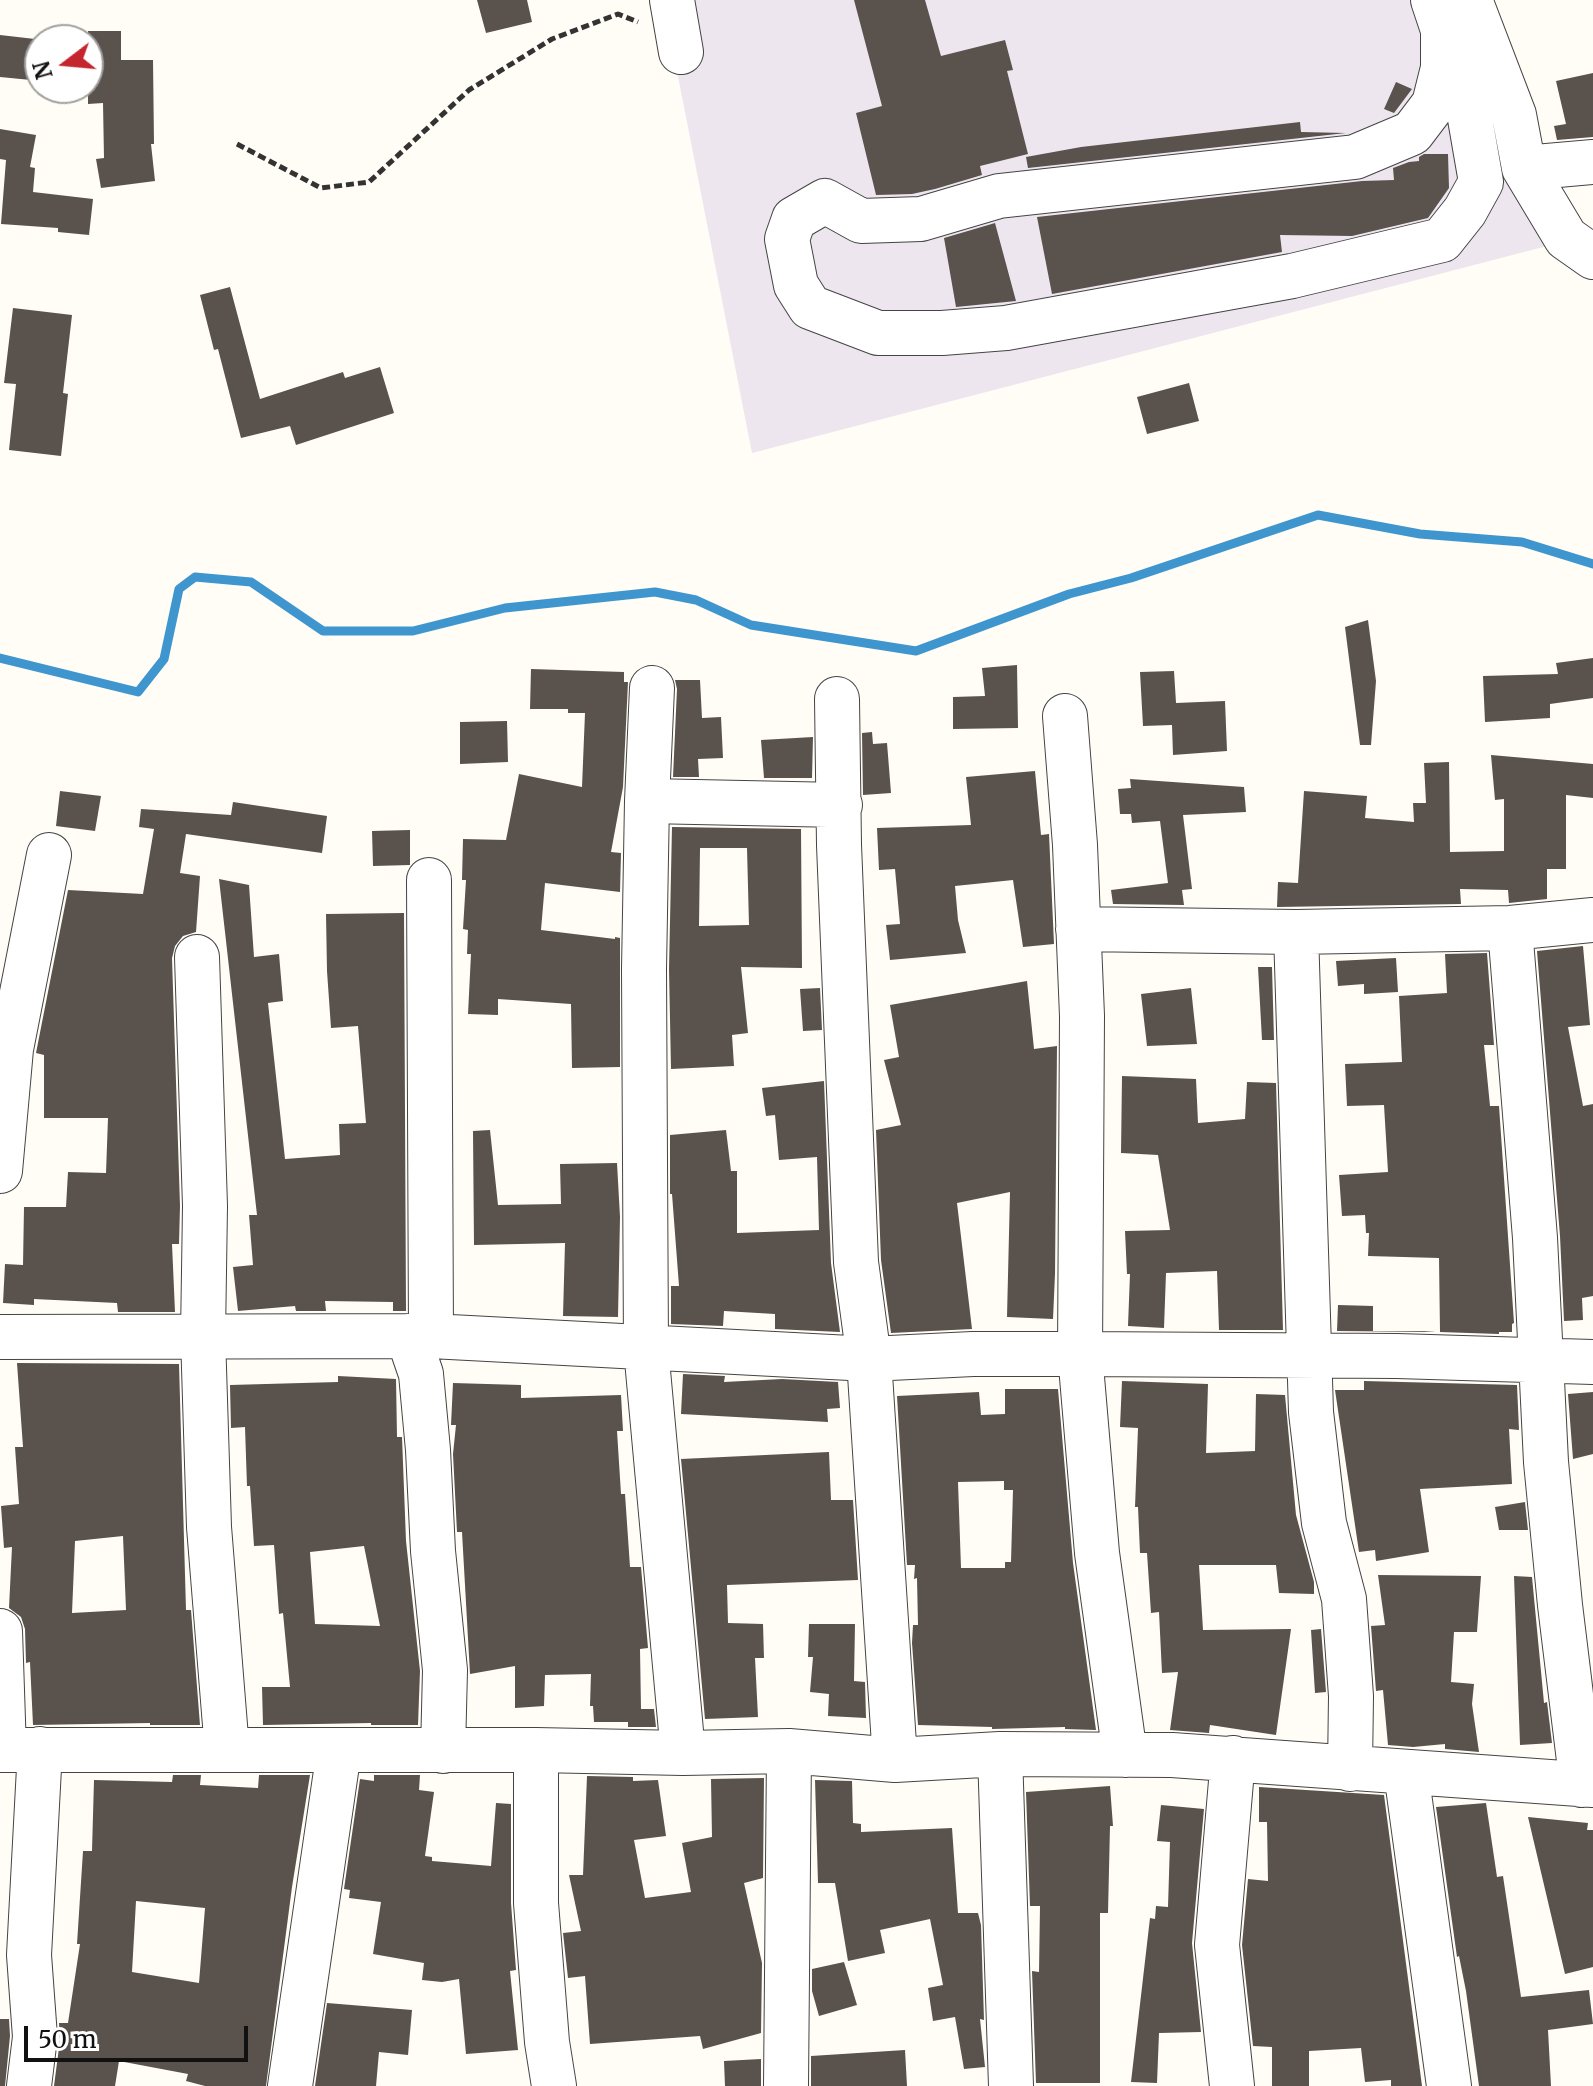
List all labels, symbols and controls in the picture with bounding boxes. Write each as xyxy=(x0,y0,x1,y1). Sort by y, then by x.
north arrow xyxy=(24,24,104,104)
text: N xyxy=(27,58,59,82)
scale bar xyxy=(28,2010,252,2060)
text: 50 m xyxy=(38,2024,97,2055)

